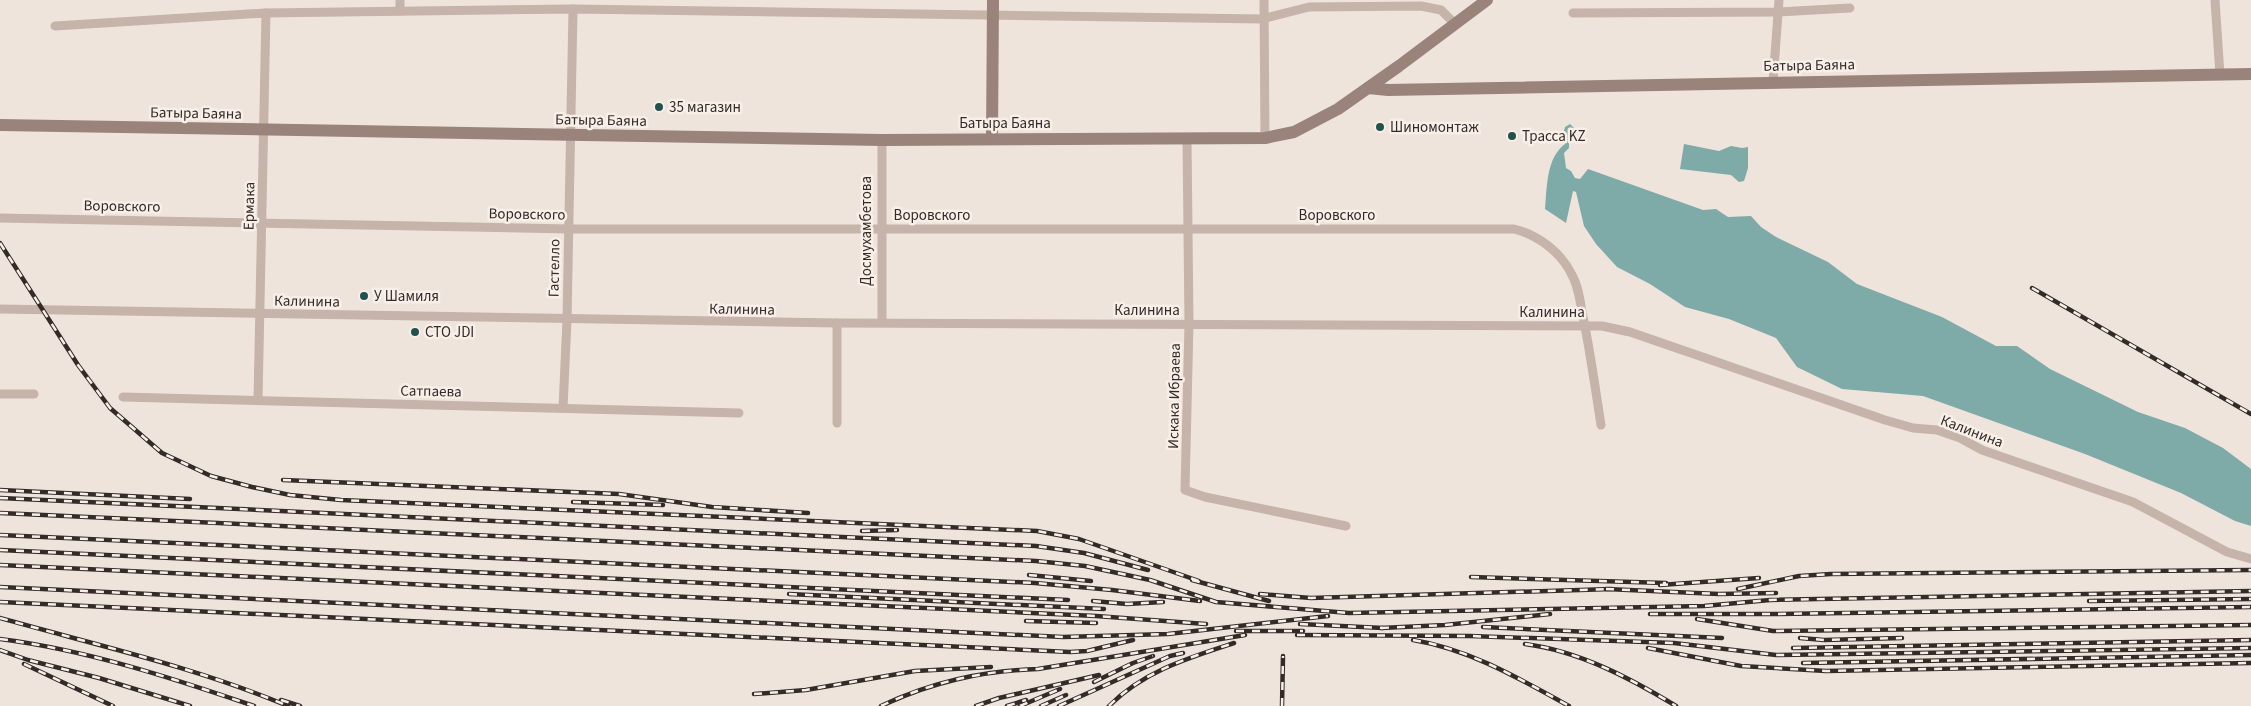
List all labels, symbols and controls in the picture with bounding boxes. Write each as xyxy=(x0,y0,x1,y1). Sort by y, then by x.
street label: Батыра Баяна xyxy=(1763,54,1855,77)
place label: 35 магазин xyxy=(669,97,741,118)
marker: 35 магазин xyxy=(653,101,665,113)
street label: Батыра Баяна xyxy=(150,102,242,125)
street label: Батыра Баяна xyxy=(555,109,647,132)
street label: Батыра Баяна xyxy=(959,113,1051,134)
place label: Шиномонтаж xyxy=(1390,117,1479,138)
marker: Шиномонтаж xyxy=(1374,121,1386,133)
place label: Трасса KZ xyxy=(1522,126,1586,147)
marker: Трасса KZ xyxy=(1506,130,1518,142)
street label: Досмухамбетова xyxy=(856,176,877,286)
street label: Ермака xyxy=(239,182,260,230)
street label: Воровского xyxy=(83,195,161,218)
street label: Воровского xyxy=(488,203,566,226)
street label: Воровского xyxy=(894,205,970,226)
street label: Воровского xyxy=(1299,205,1375,226)
street label: Гастелло xyxy=(543,239,566,297)
place label: У Шамиля xyxy=(374,286,439,307)
street label: Калинина xyxy=(274,290,340,313)
marker: У Шамиля xyxy=(358,290,370,302)
street label: Калинина xyxy=(709,298,775,321)
street label: Калинина xyxy=(1114,300,1180,321)
street label: Калинина xyxy=(1519,302,1585,323)
place label: СТО JDI xyxy=(425,322,474,343)
marker: СТО JDI xyxy=(409,326,421,338)
street label: Искака Ибраева xyxy=(1163,343,1186,449)
street label: Сатпаева xyxy=(400,380,462,403)
street label: Калинина xyxy=(1937,410,2006,453)

